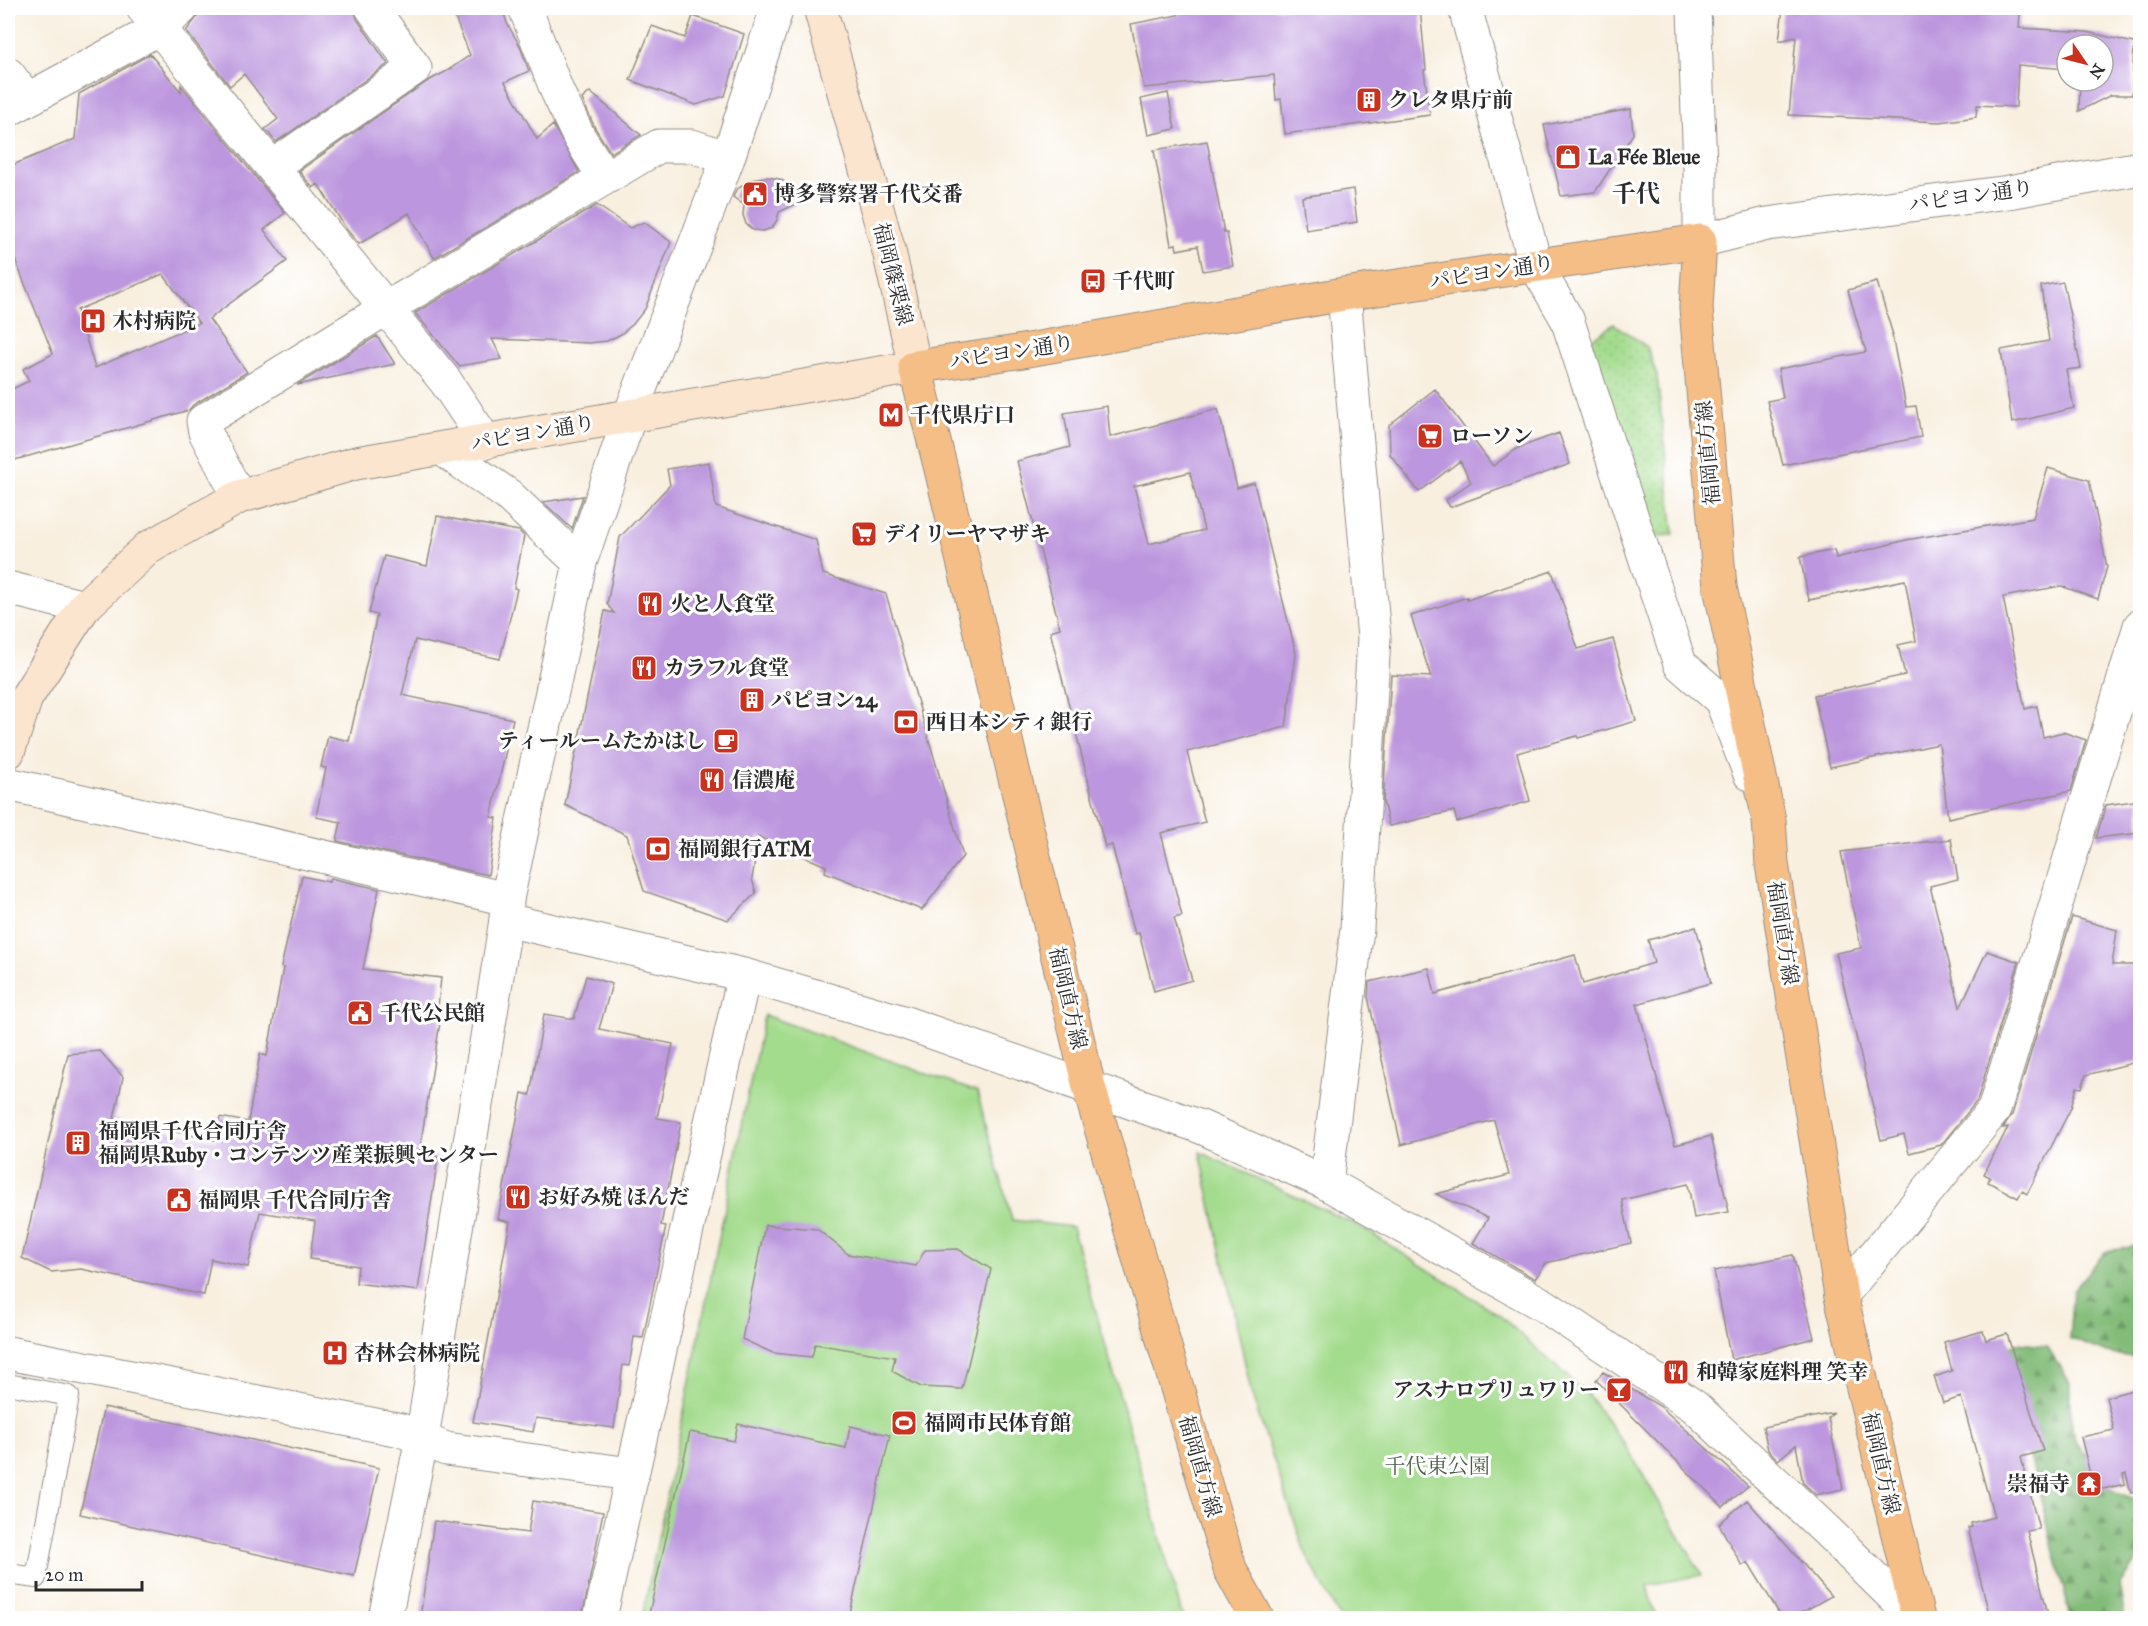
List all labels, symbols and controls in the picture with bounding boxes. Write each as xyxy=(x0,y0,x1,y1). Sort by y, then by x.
north arrow xyxy=(2055,33,2115,93)
text: N xyxy=(2085,60,2109,83)
building icon: クレタ県庁前 xyxy=(1354,85,1384,115)
place label: クレタ県庁前 xyxy=(1388,87,1513,113)
shop icon: La Fée Bleue xyxy=(1553,142,1583,172)
place label: La Fée Bleue xyxy=(1588,144,1701,170)
street label: パピヨン通り xyxy=(1907,174,2035,218)
public building icon: 博多警察署千代交番 xyxy=(740,179,770,209)
district label: 千代 xyxy=(1612,179,1660,209)
place label: 博多警察署千代交番 xyxy=(774,181,963,207)
street label: 福岡篠栗線 xyxy=(868,220,918,328)
street label: パピヨン通り xyxy=(1428,249,1556,295)
bus stop icon: 千代町 xyxy=(1078,266,1108,296)
place label: 千代町 xyxy=(1112,268,1175,294)
hospital icon: 木村病院 xyxy=(78,306,108,336)
place label: 木村病院 xyxy=(112,308,196,334)
street label: パピヨン通り xyxy=(948,329,1076,375)
metro station icon: 千代県庁口 xyxy=(876,400,906,430)
street label: 福岡直方線 xyxy=(1690,400,1726,506)
place label: 千代県庁口 xyxy=(910,402,1015,428)
street label: パピヨン通り xyxy=(469,409,597,457)
supermarket icon: ローソン xyxy=(1415,421,1445,451)
place label: ローソン xyxy=(1450,423,1533,449)
supermarket icon: デイリーヤマザキ xyxy=(849,519,879,549)
place label: デイリーヤマザキ xyxy=(884,521,1051,547)
restaurant icon: 火と人食堂 xyxy=(635,589,665,619)
place label: 火と人食堂 xyxy=(670,591,775,617)
restaurant icon: カラフル食堂 xyxy=(629,653,659,683)
place label: カラフル食堂 xyxy=(664,655,789,681)
building icon: パピヨン24 xyxy=(737,685,767,715)
place label: パピヨン24 xyxy=(771,687,878,713)
bank icon: 西日本シティ銀行 xyxy=(891,707,921,737)
place label: 西日本シティ銀行 xyxy=(926,709,1092,735)
cafe icon: ティールームたかはし xyxy=(711,726,741,756)
place label: ティールームたかはし xyxy=(498,728,706,754)
restaurant icon: 信濃庵 xyxy=(697,765,727,795)
place label: 信濃庵 xyxy=(732,767,795,793)
bank icon: 福岡銀行ATM xyxy=(643,834,673,864)
place label: 福岡銀行ATM xyxy=(678,836,812,862)
street label: 福岡直方線 xyxy=(1762,879,1804,987)
street label: 福岡直方線 xyxy=(1044,944,1092,1052)
public building icon: 千代公民館 xyxy=(345,998,375,1028)
place label: 千代公民館 xyxy=(380,1000,485,1026)
place label: 福岡県千代合同庁舎 福岡県Ruby・コンテンツ産業振興センター xyxy=(98,1118,499,1168)
building icon: 福岡県千代合同庁舎 福岡県Ruby・コンテンツ産業振興センター xyxy=(63,1128,93,1158)
restaurant icon: お好み焼 ほんだ xyxy=(503,1182,533,1212)
place label: お好み焼 ほんだ xyxy=(538,1184,690,1210)
public building icon: 福岡県 千代合同庁舎 xyxy=(164,1185,194,1215)
place label: 福岡県 千代合同庁舎 xyxy=(198,1187,392,1213)
hospital icon: 杏林会林病院 xyxy=(320,1338,350,1368)
place label: 杏林会林病院 xyxy=(354,1340,480,1366)
restaurant icon: 和韓家庭料理 笑幸 xyxy=(1661,1357,1691,1387)
place label: 和韓家庭料理 笑幸 xyxy=(1696,1359,1869,1385)
bar icon: アスナロプリュワリー xyxy=(1604,1375,1634,1405)
place label: アスナロプリュワリー xyxy=(1393,1377,1600,1403)
sports icon: 福岡市民体育館 xyxy=(889,1408,919,1438)
street label: 福岡直方線 xyxy=(1857,1409,1905,1517)
place label: 福岡市民体育館 xyxy=(924,1410,1071,1436)
street label: 福岡直方線 xyxy=(1173,1412,1227,1520)
park label: 千代東公園 xyxy=(1385,1453,1490,1479)
temple icon: 崇福寺 xyxy=(2074,1469,2104,1499)
place label: 崇福寺 xyxy=(2007,1471,2070,1497)
scale bar xyxy=(36,1554,142,1592)
text: 20 m xyxy=(45,1564,83,1586)

